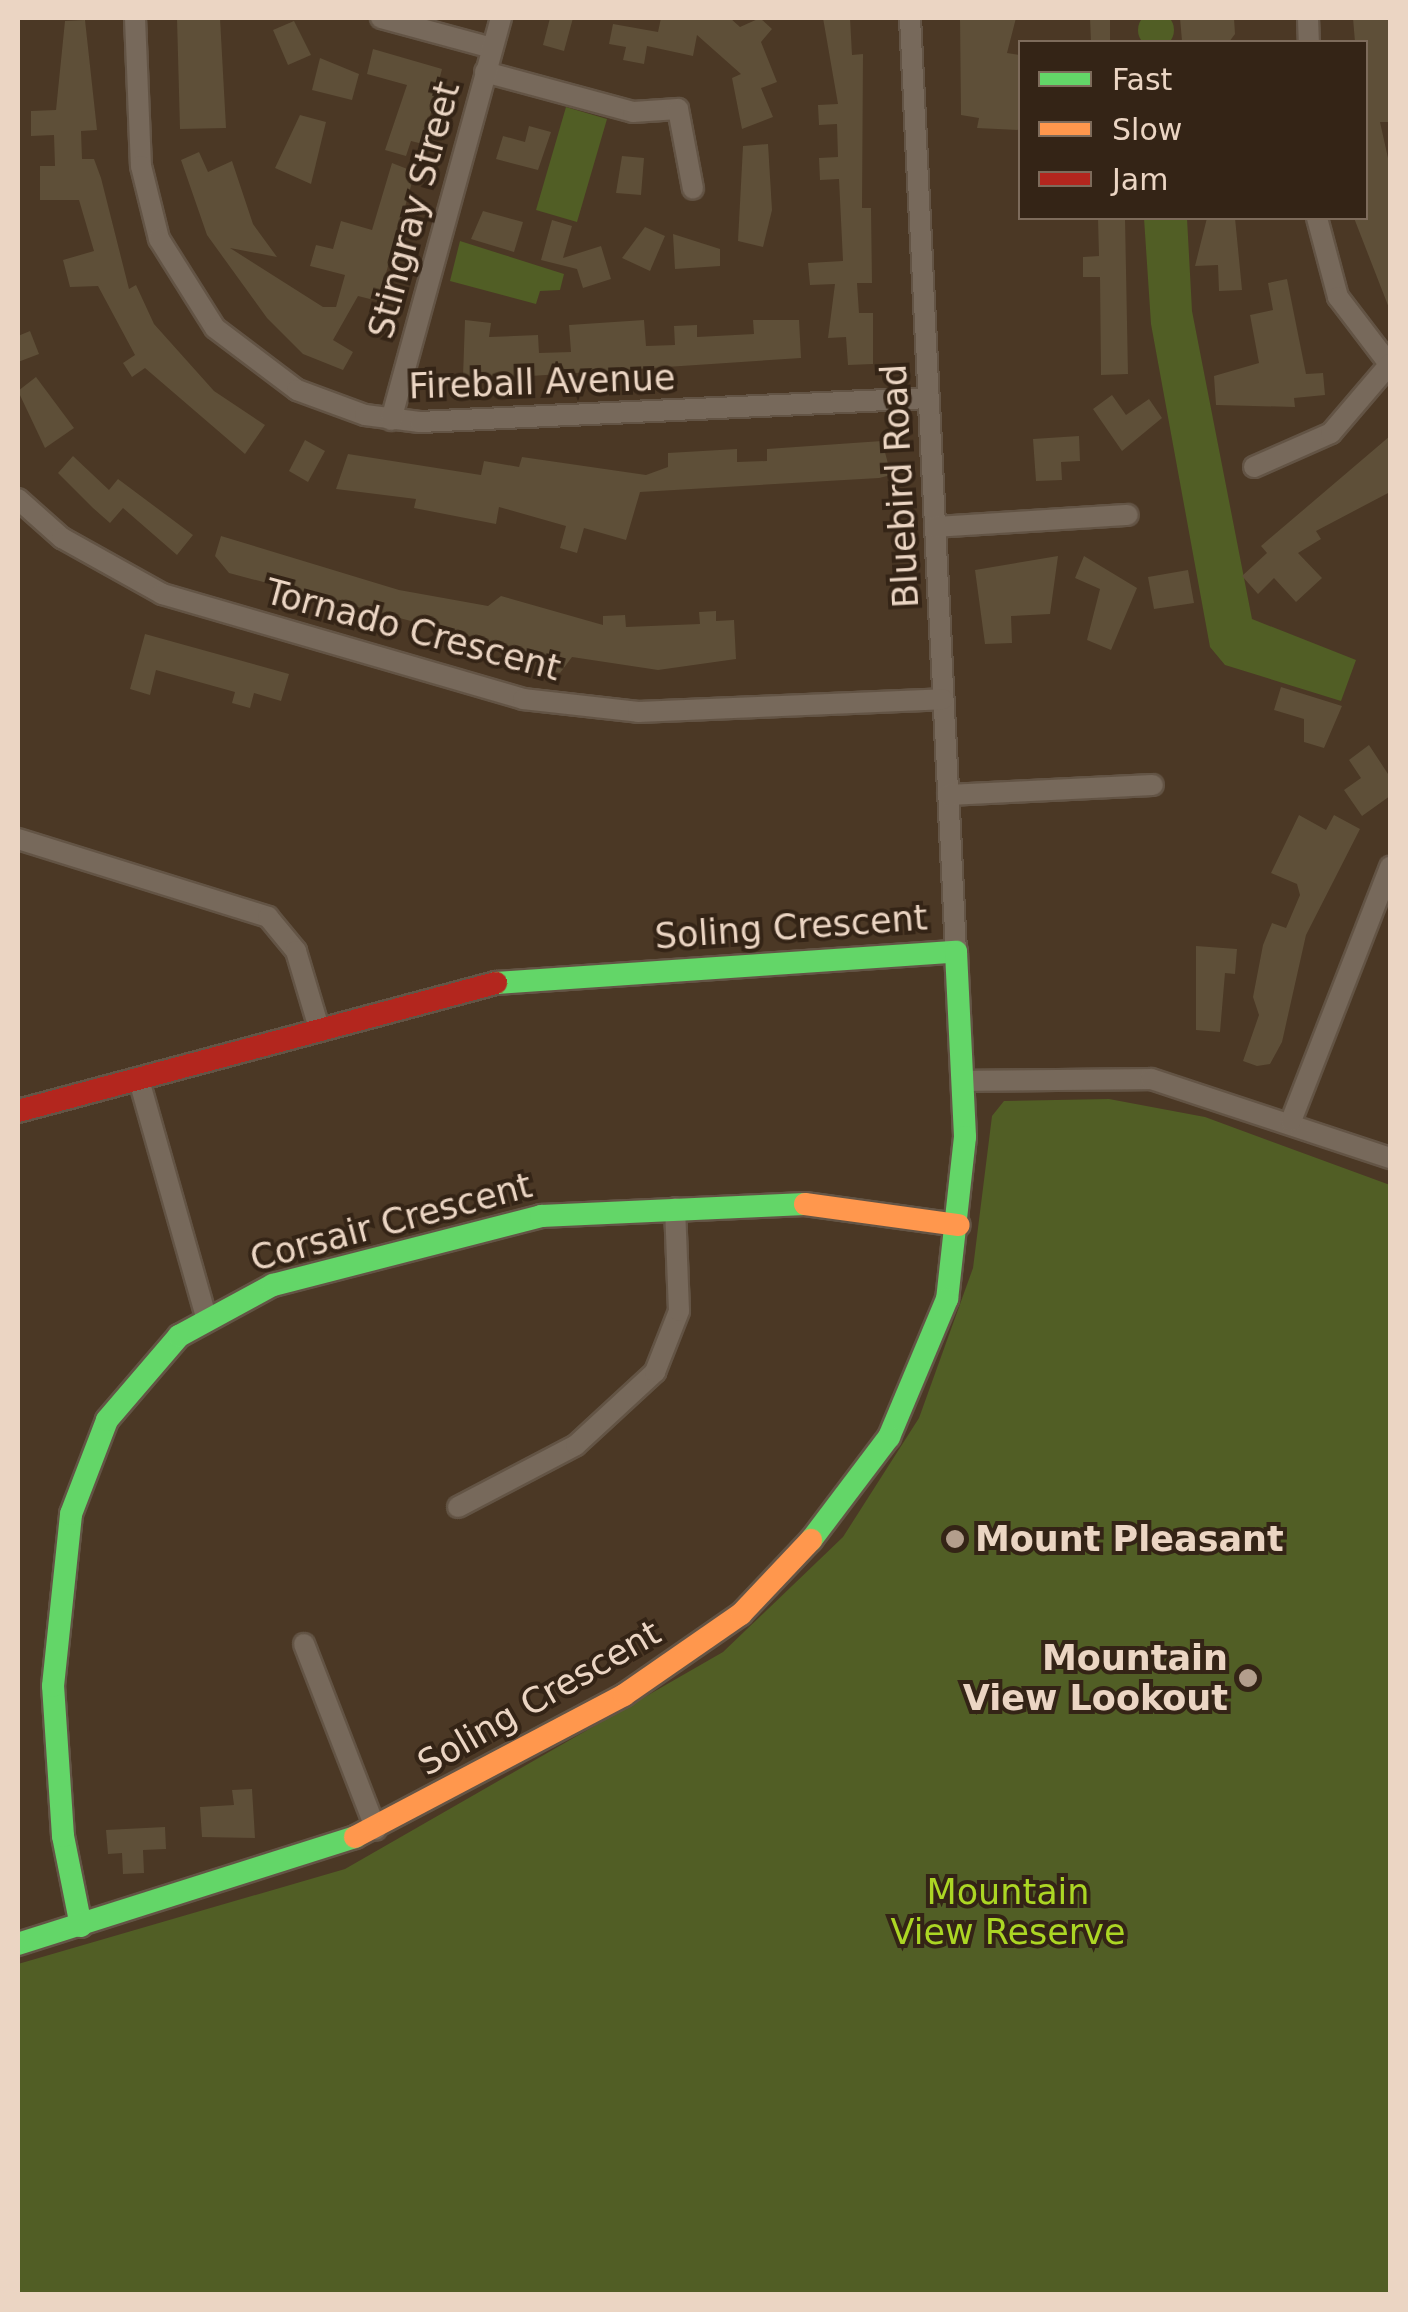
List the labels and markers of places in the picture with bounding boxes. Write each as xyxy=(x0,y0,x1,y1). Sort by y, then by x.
place label: Mount Pleasant xyxy=(975,1518,1284,1560)
marker: Mount Pleasant xyxy=(944,1528,966,1550)
place label: Mountain View Lookout xyxy=(963,1637,1228,1719)
marker: Mountain View Lookout xyxy=(1237,1667,1259,1689)

